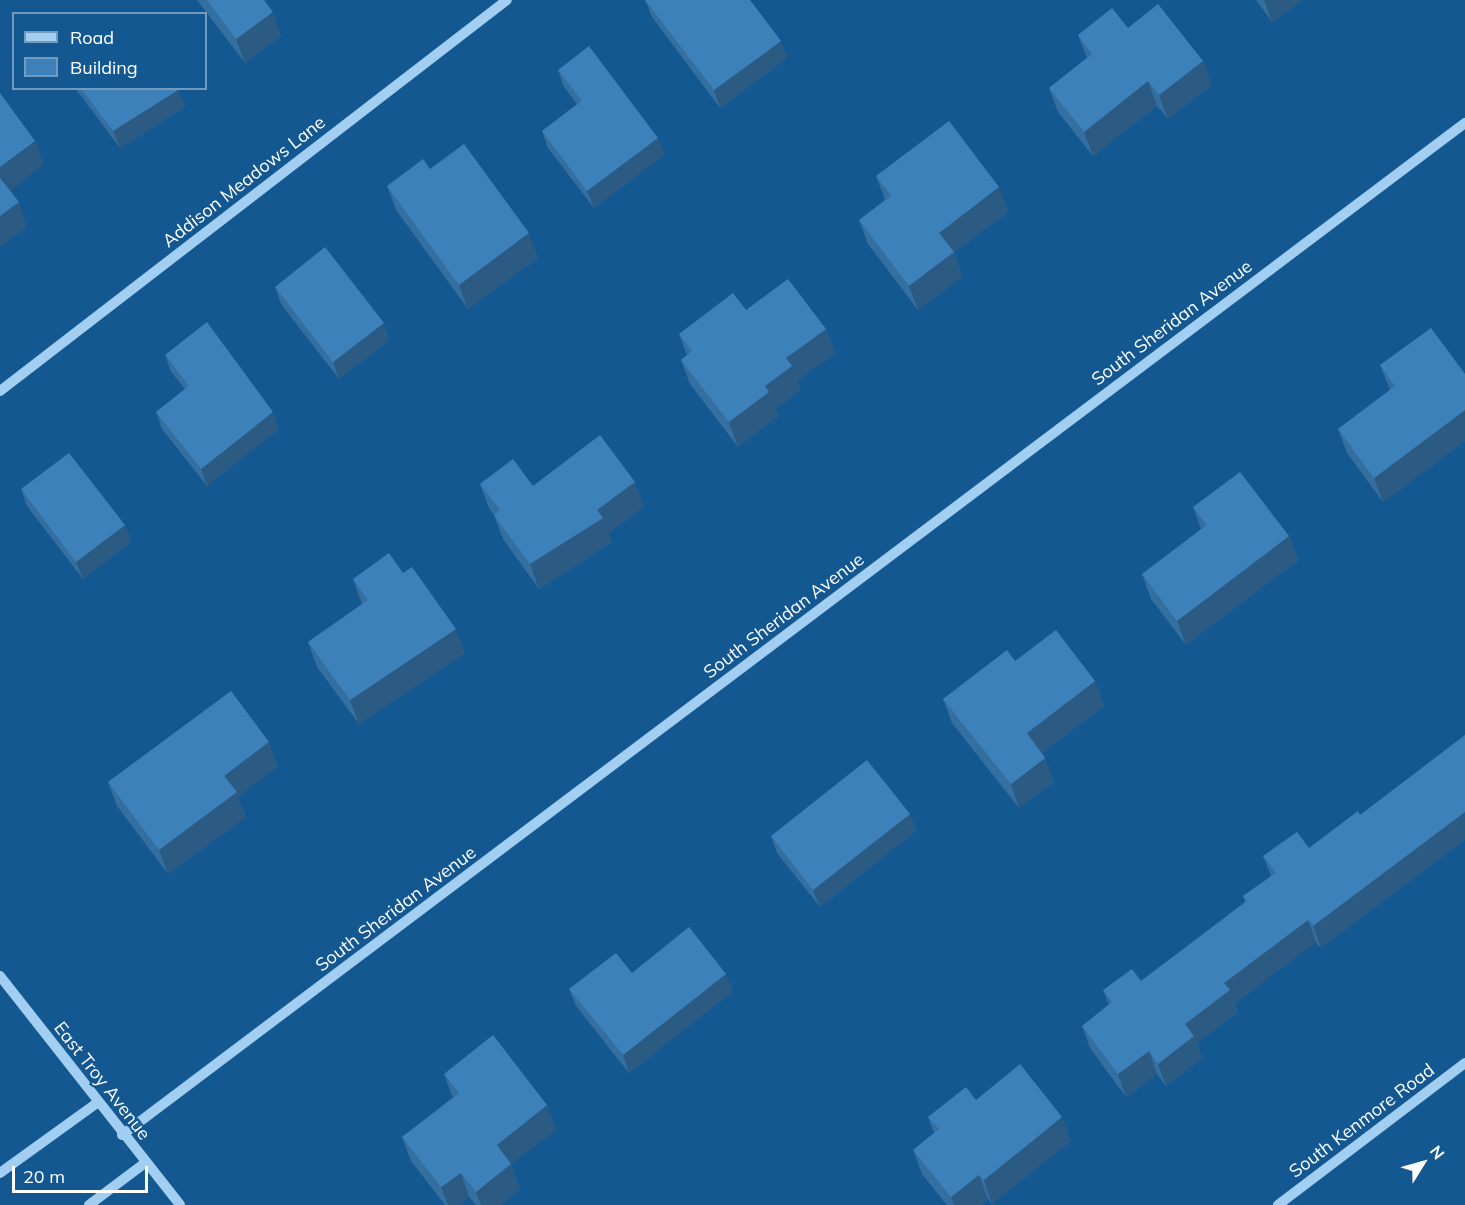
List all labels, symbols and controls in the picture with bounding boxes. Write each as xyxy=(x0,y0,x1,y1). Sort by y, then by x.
legend xyxy=(12,12,207,90)
text: Road xyxy=(70,26,114,49)
text: Building xyxy=(70,56,138,79)
street label: Addison Meadows Lane xyxy=(158,112,330,252)
street label: South Sheridan Avenue xyxy=(1087,256,1257,390)
street label: South Sheridan Avenue xyxy=(699,549,869,683)
street label: South Sheridan Avenue xyxy=(311,842,481,976)
street label: East Troy Avenue xyxy=(49,1018,155,1144)
street label: South Kenmore Road xyxy=(1285,1059,1439,1183)
north arrow xyxy=(1393,1133,1453,1193)
text: N xyxy=(1426,1141,1449,1163)
scale bar xyxy=(15,1154,152,1192)
text: 20 m xyxy=(23,1165,65,1188)

